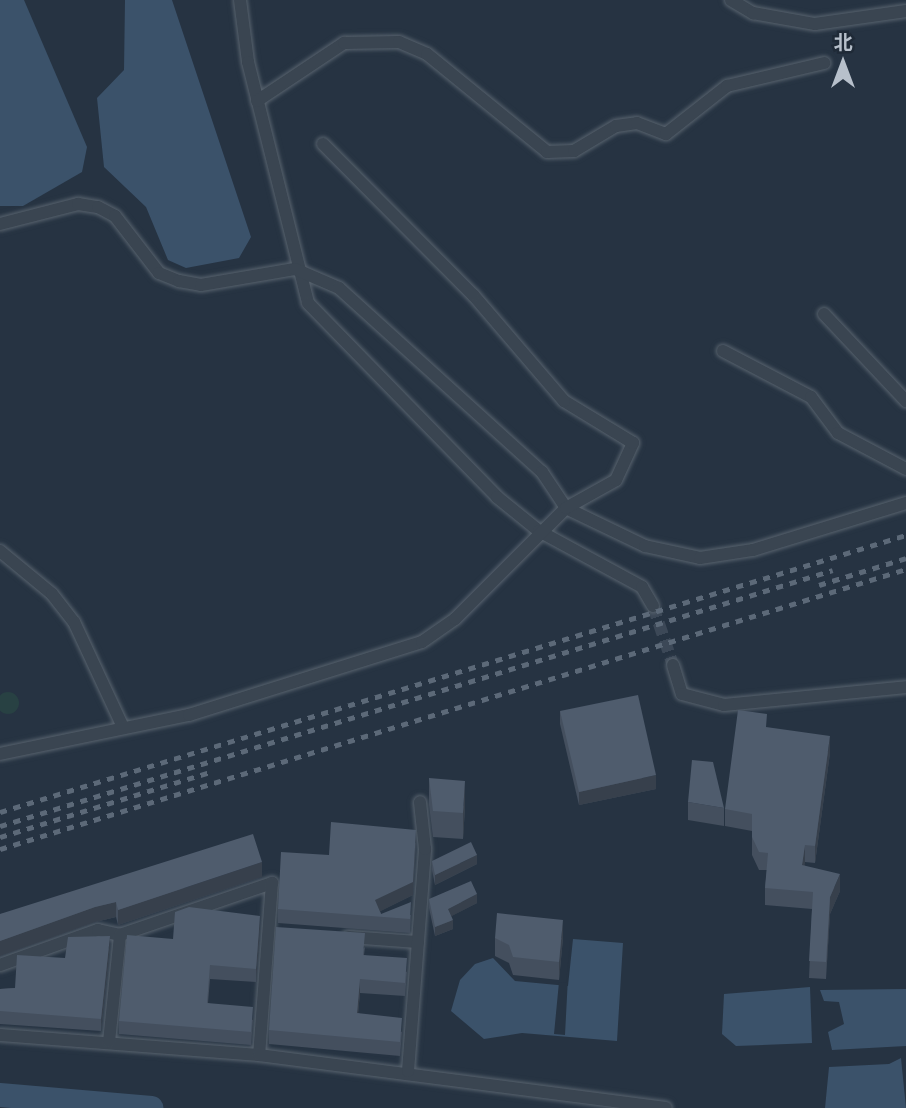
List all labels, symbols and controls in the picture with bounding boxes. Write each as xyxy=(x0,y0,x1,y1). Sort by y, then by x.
north arrow xyxy=(808,28,878,98)
text: 北 xyxy=(833,31,853,53)

